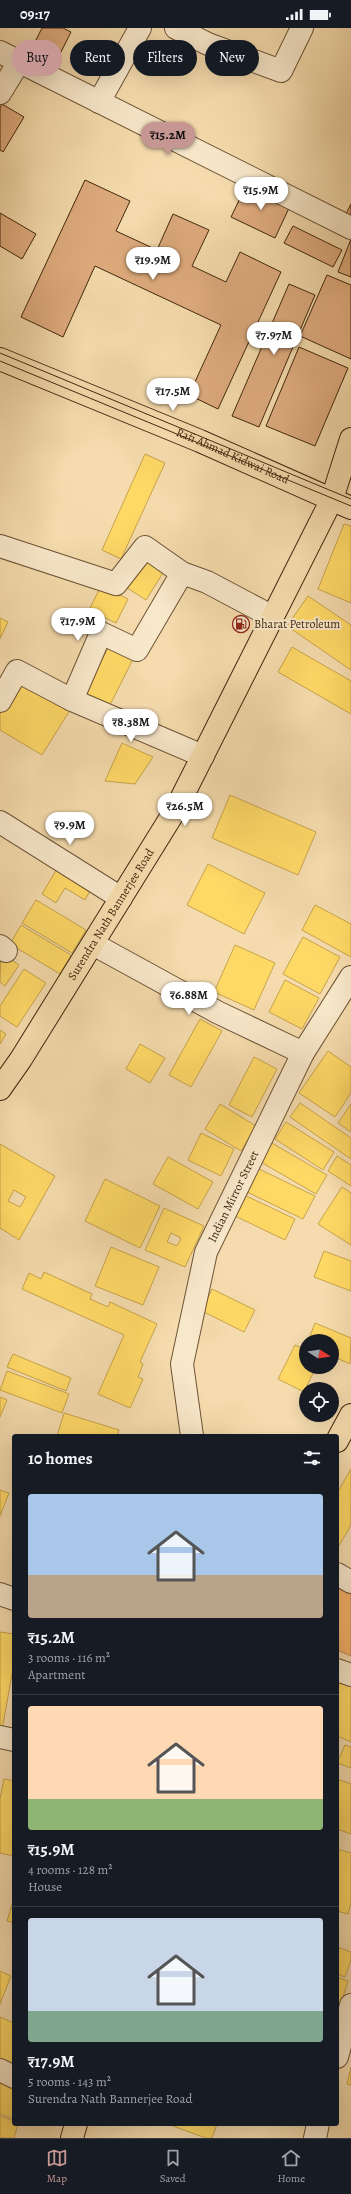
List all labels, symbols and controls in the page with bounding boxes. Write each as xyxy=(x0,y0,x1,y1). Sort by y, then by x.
text: 09:17 xyxy=(20,4,50,24)
chip: Buy xyxy=(12,40,62,76)
chip: Rent xyxy=(70,40,125,76)
chip: Filters xyxy=(133,40,197,76)
chip: New xyxy=(205,40,259,76)
pin: ₹15.2M xyxy=(135,122,201,156)
text: ₹15.2M xyxy=(150,126,186,143)
pin: ₹15.9M xyxy=(228,177,294,211)
text: ₹15.9M xyxy=(243,181,279,198)
pin: ₹19.9M xyxy=(120,247,186,281)
text: ₹19.9M xyxy=(135,251,171,268)
pin: ₹7.97M xyxy=(241,322,307,356)
text: ₹7.97M xyxy=(256,326,292,343)
pin: ₹17.5M xyxy=(140,378,206,412)
text: ₹17.5M xyxy=(155,382,191,399)
street label: Rafi Ahmad Kidwai Road xyxy=(174,424,292,488)
pin: ₹17.9M xyxy=(45,608,111,642)
text: ₹17.9M xyxy=(60,612,96,629)
fuel station icon: Bharat Petroleum xyxy=(231,614,251,634)
place label: Bharat Petroleum xyxy=(254,616,340,632)
pin: ₹8.38M xyxy=(98,709,164,743)
text: ₹8.38M xyxy=(112,713,150,730)
pin: ₹26.5M xyxy=(152,793,218,827)
text: ₹26.5M xyxy=(166,797,204,814)
pin: ₹9.9M xyxy=(42,812,98,846)
text: ₹9.9M xyxy=(54,816,86,833)
street label: Surendra Nath Bannerjee Road xyxy=(64,845,158,983)
pin: ₹6.88M xyxy=(156,982,222,1016)
text: ₹6.88M xyxy=(170,986,208,1003)
street label: Indian Mirror Street xyxy=(204,1148,262,1245)
north arrow xyxy=(299,1334,339,1374)
map controls xyxy=(299,1334,339,1422)
button: locate xyxy=(299,1382,339,1422)
text: 10 homes xyxy=(28,1447,93,1470)
icon: filters xyxy=(301,1447,323,1469)
icon: home xyxy=(140,1520,212,1592)
text: ₹15.2M xyxy=(28,1626,75,1649)
text: 3 rooms · 116 m² xyxy=(28,1649,110,1666)
text: Apartment xyxy=(28,1666,86,1683)
icon: home xyxy=(140,1732,212,1804)
text: ₹15.9M xyxy=(28,1838,75,1861)
text: 4 rooms · 128 m² xyxy=(28,1861,113,1878)
text: House xyxy=(28,1878,62,1895)
icon: home xyxy=(140,1944,212,2016)
text: ₹17.9M xyxy=(28,2050,75,2073)
text: 5 rooms · 143 m² xyxy=(28,2073,111,2090)
text: Surendra Nath Bannerjee Road xyxy=(28,2090,193,2107)
tab: Map xyxy=(46,2147,68,2186)
tab: Saved xyxy=(160,2147,186,2186)
tab: Home xyxy=(277,2147,305,2186)

